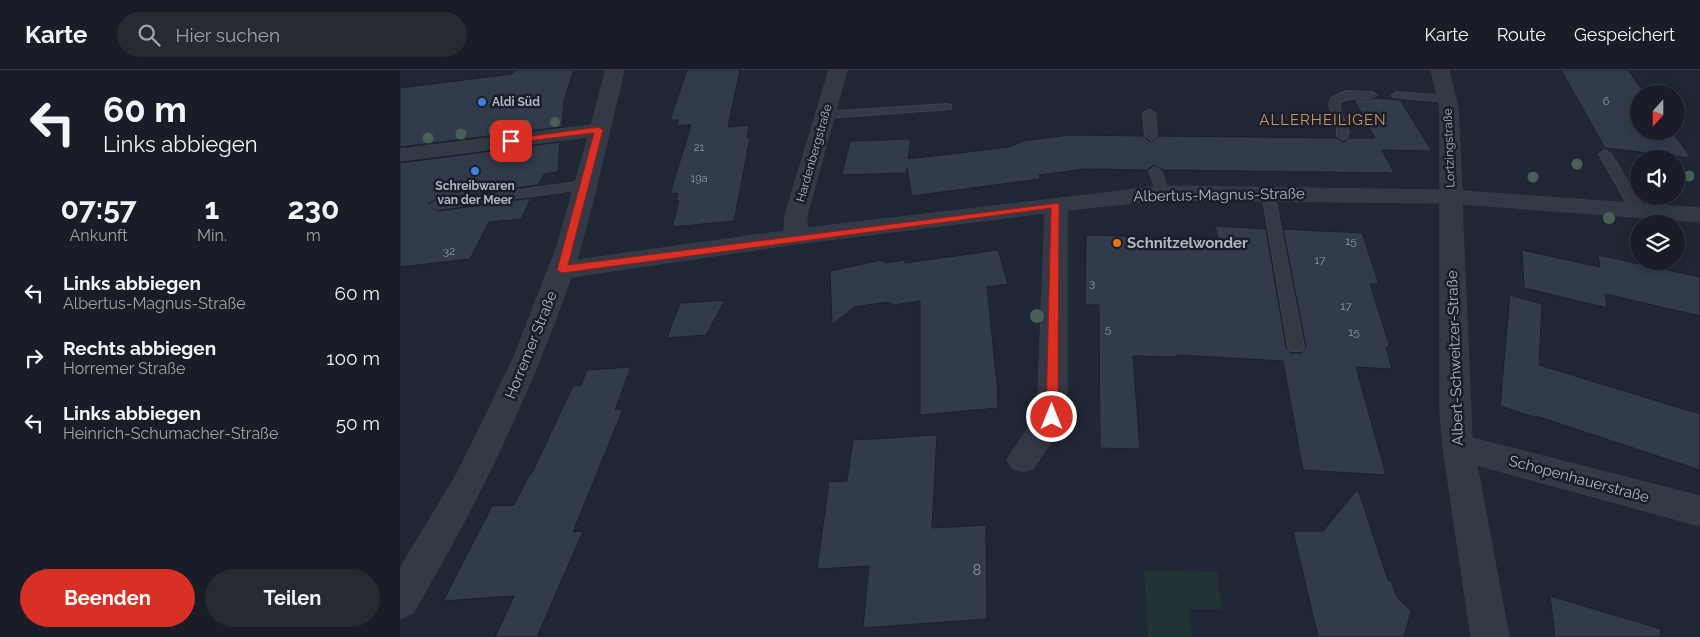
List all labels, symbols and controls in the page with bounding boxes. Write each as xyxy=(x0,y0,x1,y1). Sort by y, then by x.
search box xyxy=(117,12,467,57)
text: Karte xyxy=(25,20,87,49)
icon: search xyxy=(135,21,163,49)
text: Hier suchen xyxy=(175,24,280,46)
text: Karte xyxy=(1425,24,1469,45)
text: Route xyxy=(1497,24,1546,45)
text: Gespeichert xyxy=(1574,24,1675,45)
north arrow xyxy=(1630,85,1685,140)
map controls xyxy=(1630,85,1685,270)
text: 60 m xyxy=(103,89,187,130)
icon: left xyxy=(20,90,85,155)
place label: Aldi Süd xyxy=(492,95,540,109)
house number: 6 xyxy=(1603,95,1610,108)
marker: Aldi Süd xyxy=(476,96,488,108)
street label: Hardenbergstraße xyxy=(793,103,835,203)
street label: Lortzingstraße xyxy=(1441,108,1457,188)
district label: ALLERHEILIGEN xyxy=(1259,111,1387,129)
pin xyxy=(490,120,532,162)
icon: arrive xyxy=(497,127,525,155)
text: Links abbiegen xyxy=(103,131,258,157)
house number: 21 xyxy=(694,141,705,154)
button: sound xyxy=(1630,150,1685,205)
marker: Schreibwaren van der Meer xyxy=(469,165,481,177)
house number: 19a xyxy=(690,172,708,185)
place label: Schreibwaren van der Meer xyxy=(435,179,515,207)
street label: Albertus-Magnus-Straße xyxy=(1133,185,1305,205)
text: 07:57 xyxy=(60,191,137,226)
text: 1 xyxy=(205,191,219,226)
text: 230 xyxy=(287,191,340,226)
button: layers xyxy=(1630,215,1685,270)
text: Ankunft xyxy=(70,226,128,245)
text: Min. xyxy=(197,226,227,245)
text: m xyxy=(306,226,321,245)
place label: Schnitzelwonder xyxy=(1127,234,1248,252)
house number: 15 xyxy=(1345,234,1357,248)
marker: Schnitzelwonder xyxy=(1111,237,1123,249)
house number: 32 xyxy=(443,244,455,258)
house number: 17 xyxy=(1314,253,1326,267)
street label: Albert-Schweitzer-Straße xyxy=(1443,270,1467,446)
text: Links abbiegen xyxy=(63,272,201,294)
house number: 3 xyxy=(1089,276,1095,290)
icon: left xyxy=(20,279,48,307)
text: 60 m xyxy=(335,282,380,304)
street label: Horremer Straße xyxy=(501,288,561,402)
text: Albertus-Magnus-Straße xyxy=(63,294,246,313)
house number: 17 xyxy=(1340,299,1352,313)
house number: 5 xyxy=(1105,322,1112,336)
house number: 15 xyxy=(1348,325,1360,339)
text: Rechts abbiegen xyxy=(63,337,216,359)
icon: right xyxy=(20,344,48,372)
text: 100 m xyxy=(326,347,380,369)
text: Horremer Straße xyxy=(63,359,185,378)
position arrow xyxy=(1025,390,1077,442)
text: Links abbiegen xyxy=(63,402,201,424)
icon: left xyxy=(20,409,48,437)
text: 50 m xyxy=(336,412,380,434)
text: Heinrich-Schumacher-Straße xyxy=(63,424,278,443)
street label: Schopenhauerstraße xyxy=(1507,452,1651,506)
house number: 8 xyxy=(973,561,982,579)
button: Beenden xyxy=(20,569,195,627)
button: Teilen xyxy=(205,569,380,627)

